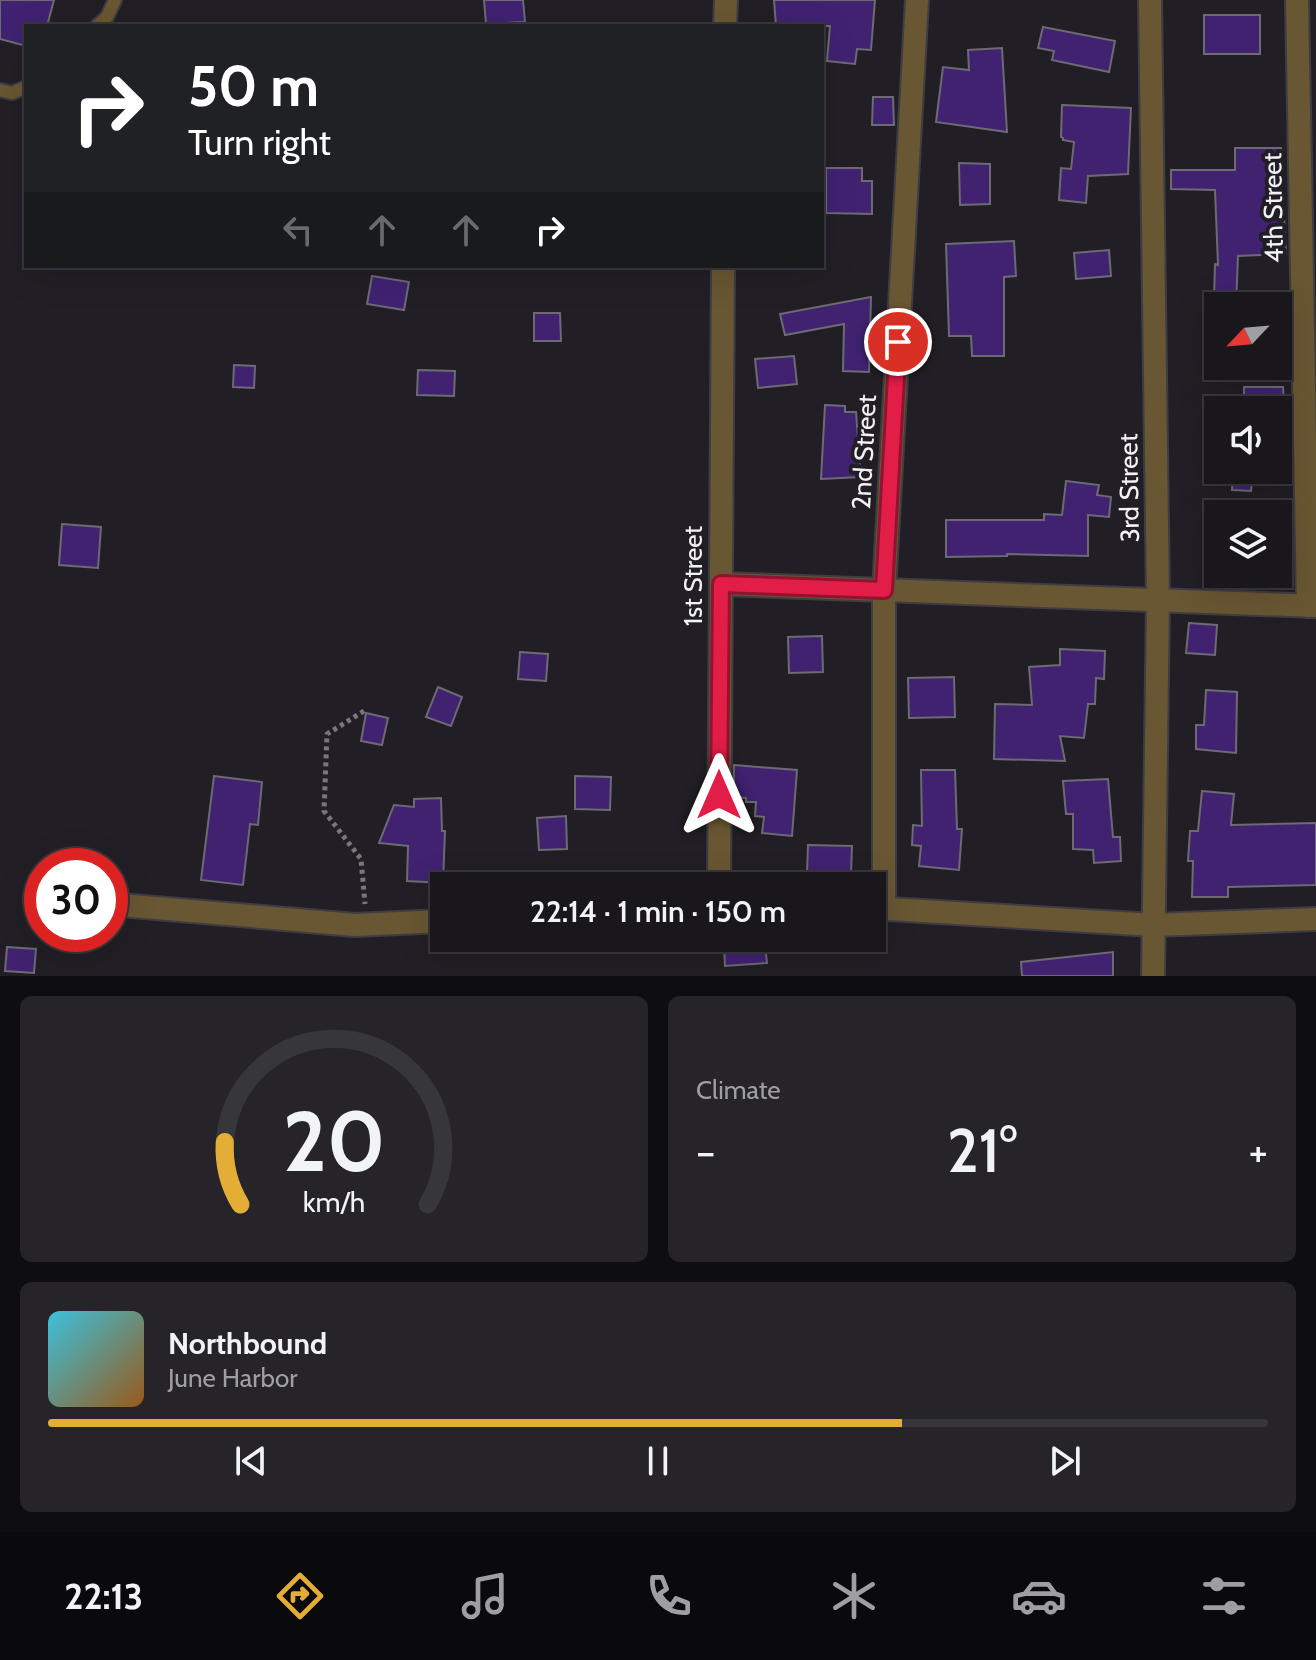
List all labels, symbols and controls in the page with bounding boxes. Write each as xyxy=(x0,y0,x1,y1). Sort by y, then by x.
text: 50 m xyxy=(188,52,319,120)
icon: right xyxy=(56,56,160,160)
text: Turn right xyxy=(188,120,331,164)
street label: 4th Street xyxy=(1256,152,1290,264)
icon: left xyxy=(276,208,320,252)
icon: ahead xyxy=(360,208,404,252)
icon: ahead xyxy=(444,208,488,252)
icon: right xyxy=(528,208,572,252)
north arrow xyxy=(1204,292,1292,380)
map controls xyxy=(1204,292,1292,588)
pin xyxy=(864,308,932,376)
icon: arrive xyxy=(876,320,920,364)
street label: 2nd Street xyxy=(845,393,883,510)
button: sound xyxy=(1204,396,1292,484)
street label: 3rd Street xyxy=(1112,433,1146,543)
button: layers xyxy=(1204,500,1292,588)
street label: 1st Street xyxy=(677,525,709,626)
position arrow xyxy=(677,753,761,837)
speed limit sign: 30 xyxy=(24,848,128,952)
text: 22:14 · 1 min · 150 m xyxy=(530,893,786,930)
text: Climate xyxy=(696,1074,781,1106)
text: 20 xyxy=(283,1091,385,1192)
text: 21° xyxy=(947,1114,1017,1187)
text: − xyxy=(696,1125,715,1178)
text: + xyxy=(1249,1125,1268,1178)
text: km/h xyxy=(303,1184,365,1219)
text: Northbound xyxy=(168,1325,327,1362)
text: June Harbor xyxy=(168,1362,297,1394)
icon: previous xyxy=(229,1439,273,1483)
icon: pause xyxy=(636,1439,680,1483)
icon: next xyxy=(1043,1439,1087,1483)
icon: directions xyxy=(272,1568,328,1624)
icon: music xyxy=(457,1568,513,1624)
icon: phone xyxy=(641,1568,697,1624)
icon: climate xyxy=(826,1568,882,1624)
icon: car xyxy=(1011,1568,1067,1624)
icon: filters xyxy=(1196,1568,1252,1624)
text: 22:13 xyxy=(64,1574,143,1618)

